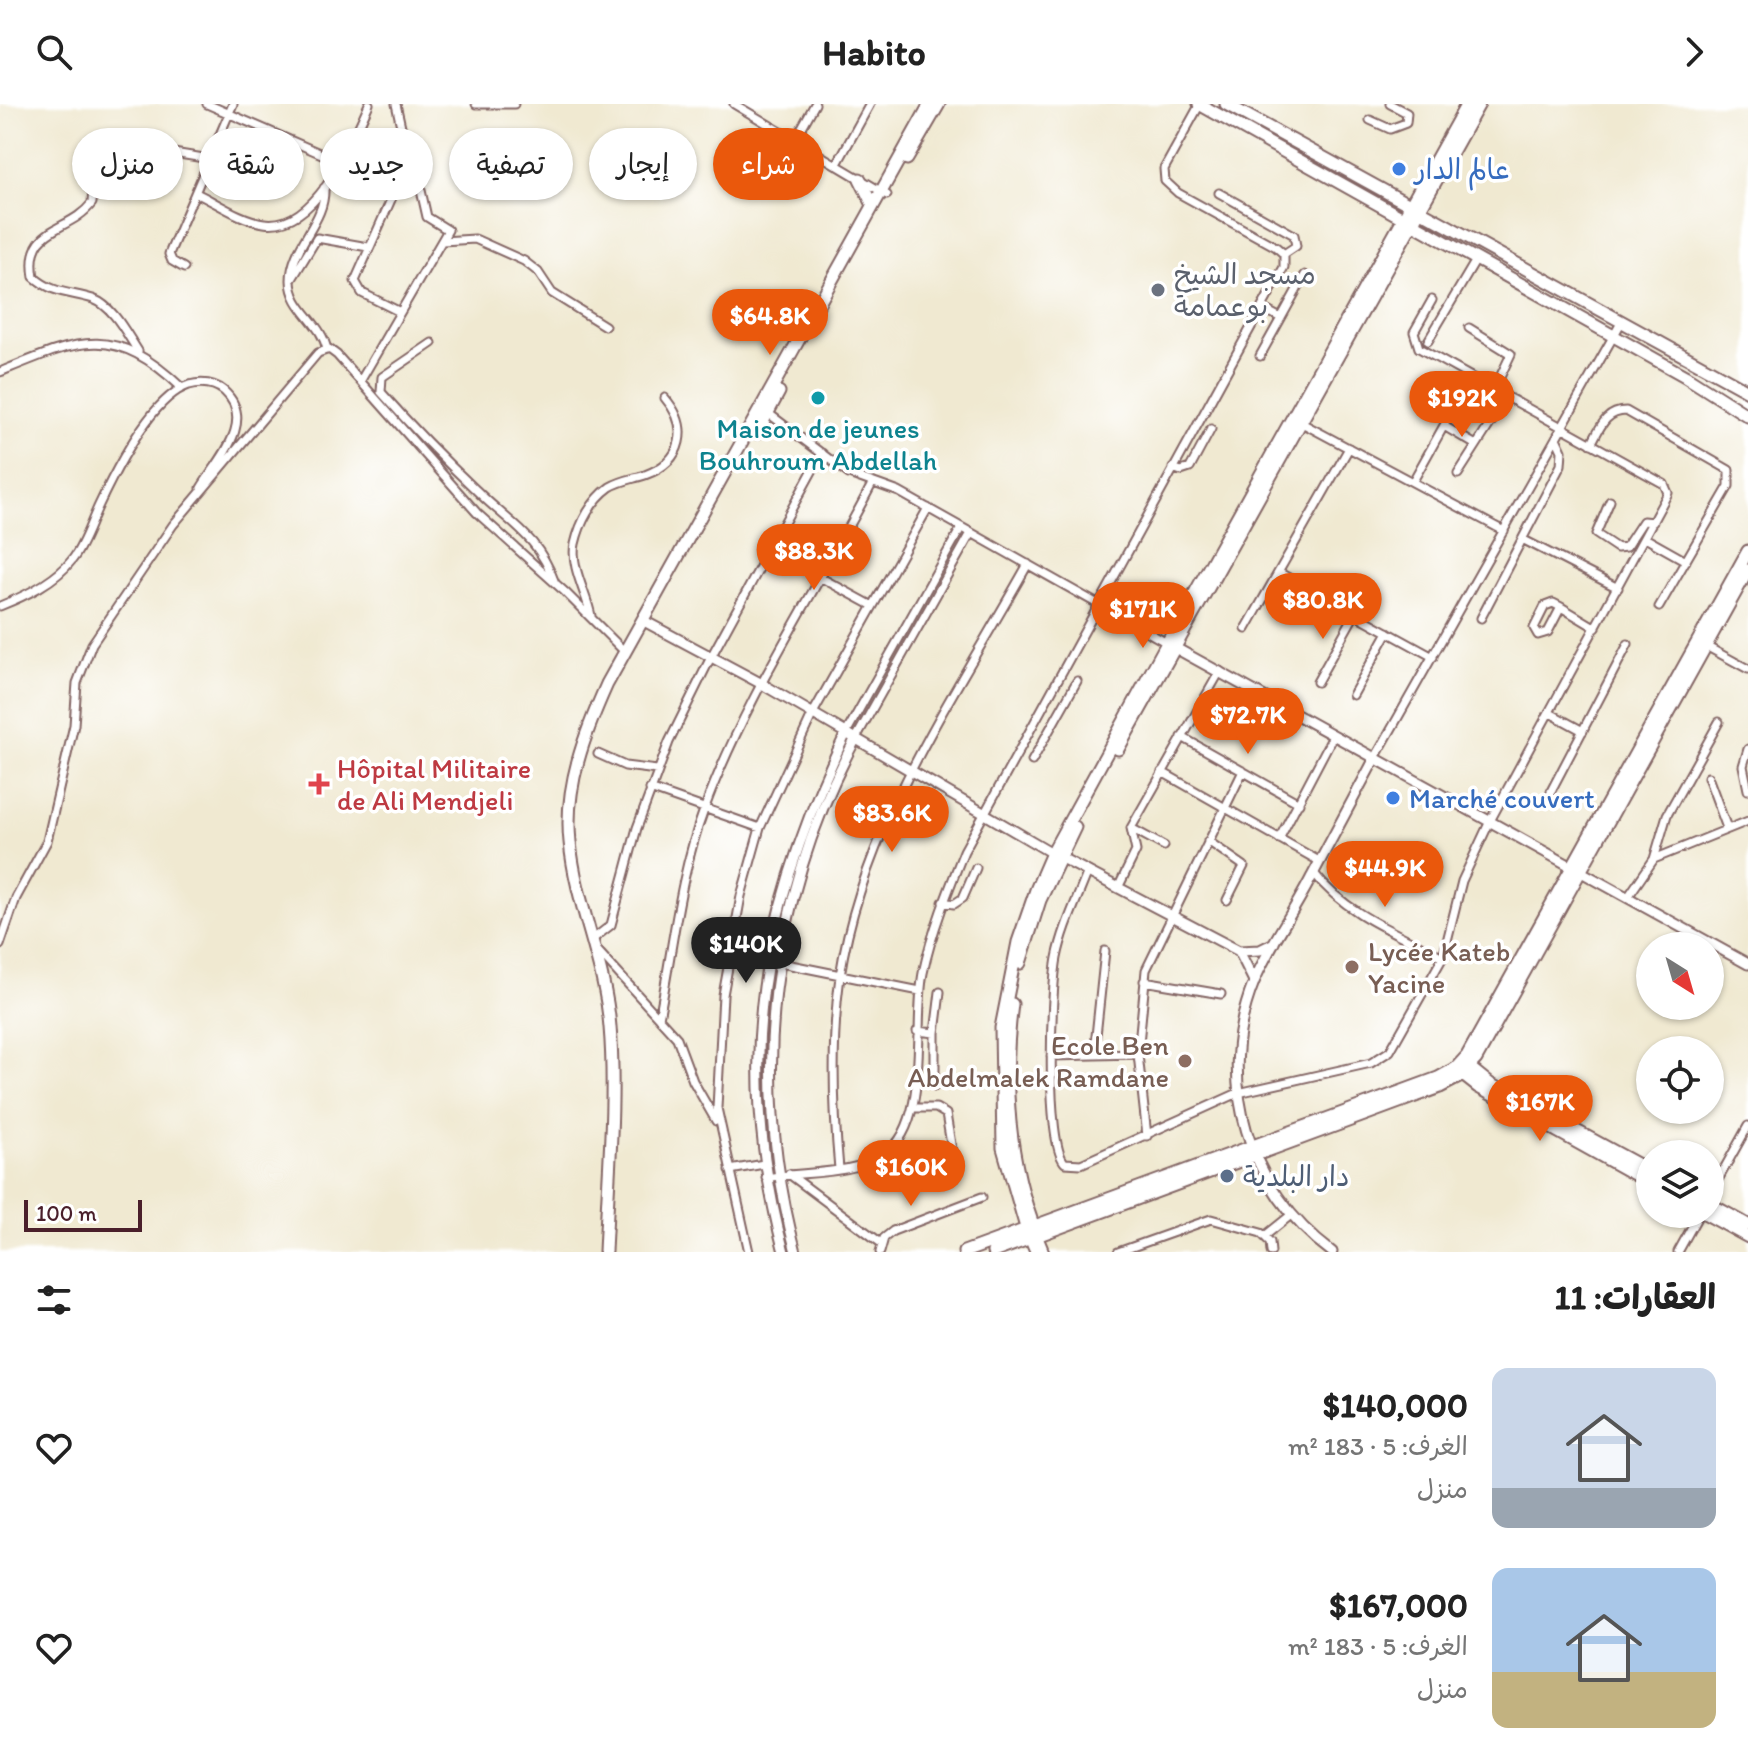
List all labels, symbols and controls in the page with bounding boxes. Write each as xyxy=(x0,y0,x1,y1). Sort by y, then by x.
icon: search xyxy=(32,30,76,74)
icon: forward xyxy=(1672,30,1716,74)
text: Habito xyxy=(822,31,926,74)
chip: منزل xyxy=(72,128,183,200)
chip: شقة xyxy=(199,128,304,200)
chip: جديد xyxy=(320,128,433,200)
chip: تصفية xyxy=(449,128,573,200)
chip: إيجار xyxy=(589,128,697,200)
chip: شراء xyxy=(713,128,824,200)
place label: عالم الدار xyxy=(1413,152,1510,191)
marker: عالم الدار xyxy=(1390,160,1408,178)
place label: مسجد الشيخ بوعمامة xyxy=(1174,257,1316,324)
marker: مسجد الشيخ بوعمامة xyxy=(1149,281,1167,299)
pin: $64.8K xyxy=(705,289,835,357)
text: $64.8K xyxy=(730,299,810,331)
pin: $192K xyxy=(1406,371,1518,439)
text: $192K xyxy=(1427,381,1497,413)
marker: Maison de jeunes Bouhroum Abdellah xyxy=(809,389,827,407)
place label: Maison de jeunes Bouhroum Abdellah xyxy=(699,411,937,477)
pin: $88.3K xyxy=(749,524,879,592)
text: $88.3K xyxy=(775,534,853,566)
pin: $80.8K xyxy=(1258,573,1388,641)
pin: $171K xyxy=(1087,582,1199,650)
text: $80.8K xyxy=(1283,583,1363,615)
text: $171K xyxy=(1110,592,1176,624)
pin: $72.7K xyxy=(1183,688,1313,756)
text: $72.7K xyxy=(1210,698,1286,730)
place label: Hôpital Militaire de Ali Mendjeli xyxy=(337,751,531,817)
marker: Hôpital Militaire de Ali Mendjeli xyxy=(308,773,330,795)
place label: Marché couvert xyxy=(1409,781,1595,815)
pin: $83.6K xyxy=(827,786,957,854)
marker: Marché couvert xyxy=(1384,789,1402,807)
text: $83.6K xyxy=(853,796,931,828)
pin: $44.9K xyxy=(1320,841,1450,909)
text: $44.9K xyxy=(1344,851,1426,883)
pin: $140K xyxy=(690,917,802,985)
text: $140K xyxy=(709,927,783,959)
north arrow xyxy=(1636,932,1724,1020)
map controls xyxy=(1636,932,1724,1228)
place label: Lycée Kateb Yacine xyxy=(1368,934,1510,1000)
marker: Lycée Kateb Yacine xyxy=(1343,958,1361,976)
place label: Ecole Ben Abdelmalek Ramdane xyxy=(908,1028,1169,1094)
button: locate xyxy=(1636,1036,1724,1124)
marker: Ecole Ben Abdelmalek Ramdane xyxy=(1176,1052,1194,1070)
pin: $167K xyxy=(1484,1075,1596,1143)
text: $167K xyxy=(1506,1085,1574,1117)
pin: $160K xyxy=(855,1140,967,1208)
button: layers xyxy=(1636,1140,1724,1228)
text: $160K xyxy=(875,1150,947,1182)
place label: دار البلدية xyxy=(1243,1159,1350,1194)
marker: دار البلدية xyxy=(1218,1167,1236,1185)
scale bar xyxy=(24,1196,142,1232)
text: 100 m xyxy=(36,1200,97,1227)
text: العقارات: 11 xyxy=(1555,1277,1716,1318)
icon: filters xyxy=(32,1278,76,1322)
text: $140,000 xyxy=(1323,1385,1468,1426)
icon: home xyxy=(1556,1400,1652,1496)
icon: heart xyxy=(32,1426,76,1470)
text: الغرف: 5 · 183 m² xyxy=(1288,1430,1468,1462)
text: منزل xyxy=(1417,1473,1468,1505)
text: $167,000 xyxy=(1329,1585,1468,1626)
icon: home xyxy=(1556,1600,1652,1696)
icon: heart xyxy=(32,1626,76,1670)
text: الغرف: 5 · 183 m² xyxy=(1288,1630,1468,1662)
text: منزل xyxy=(1417,1673,1468,1705)

